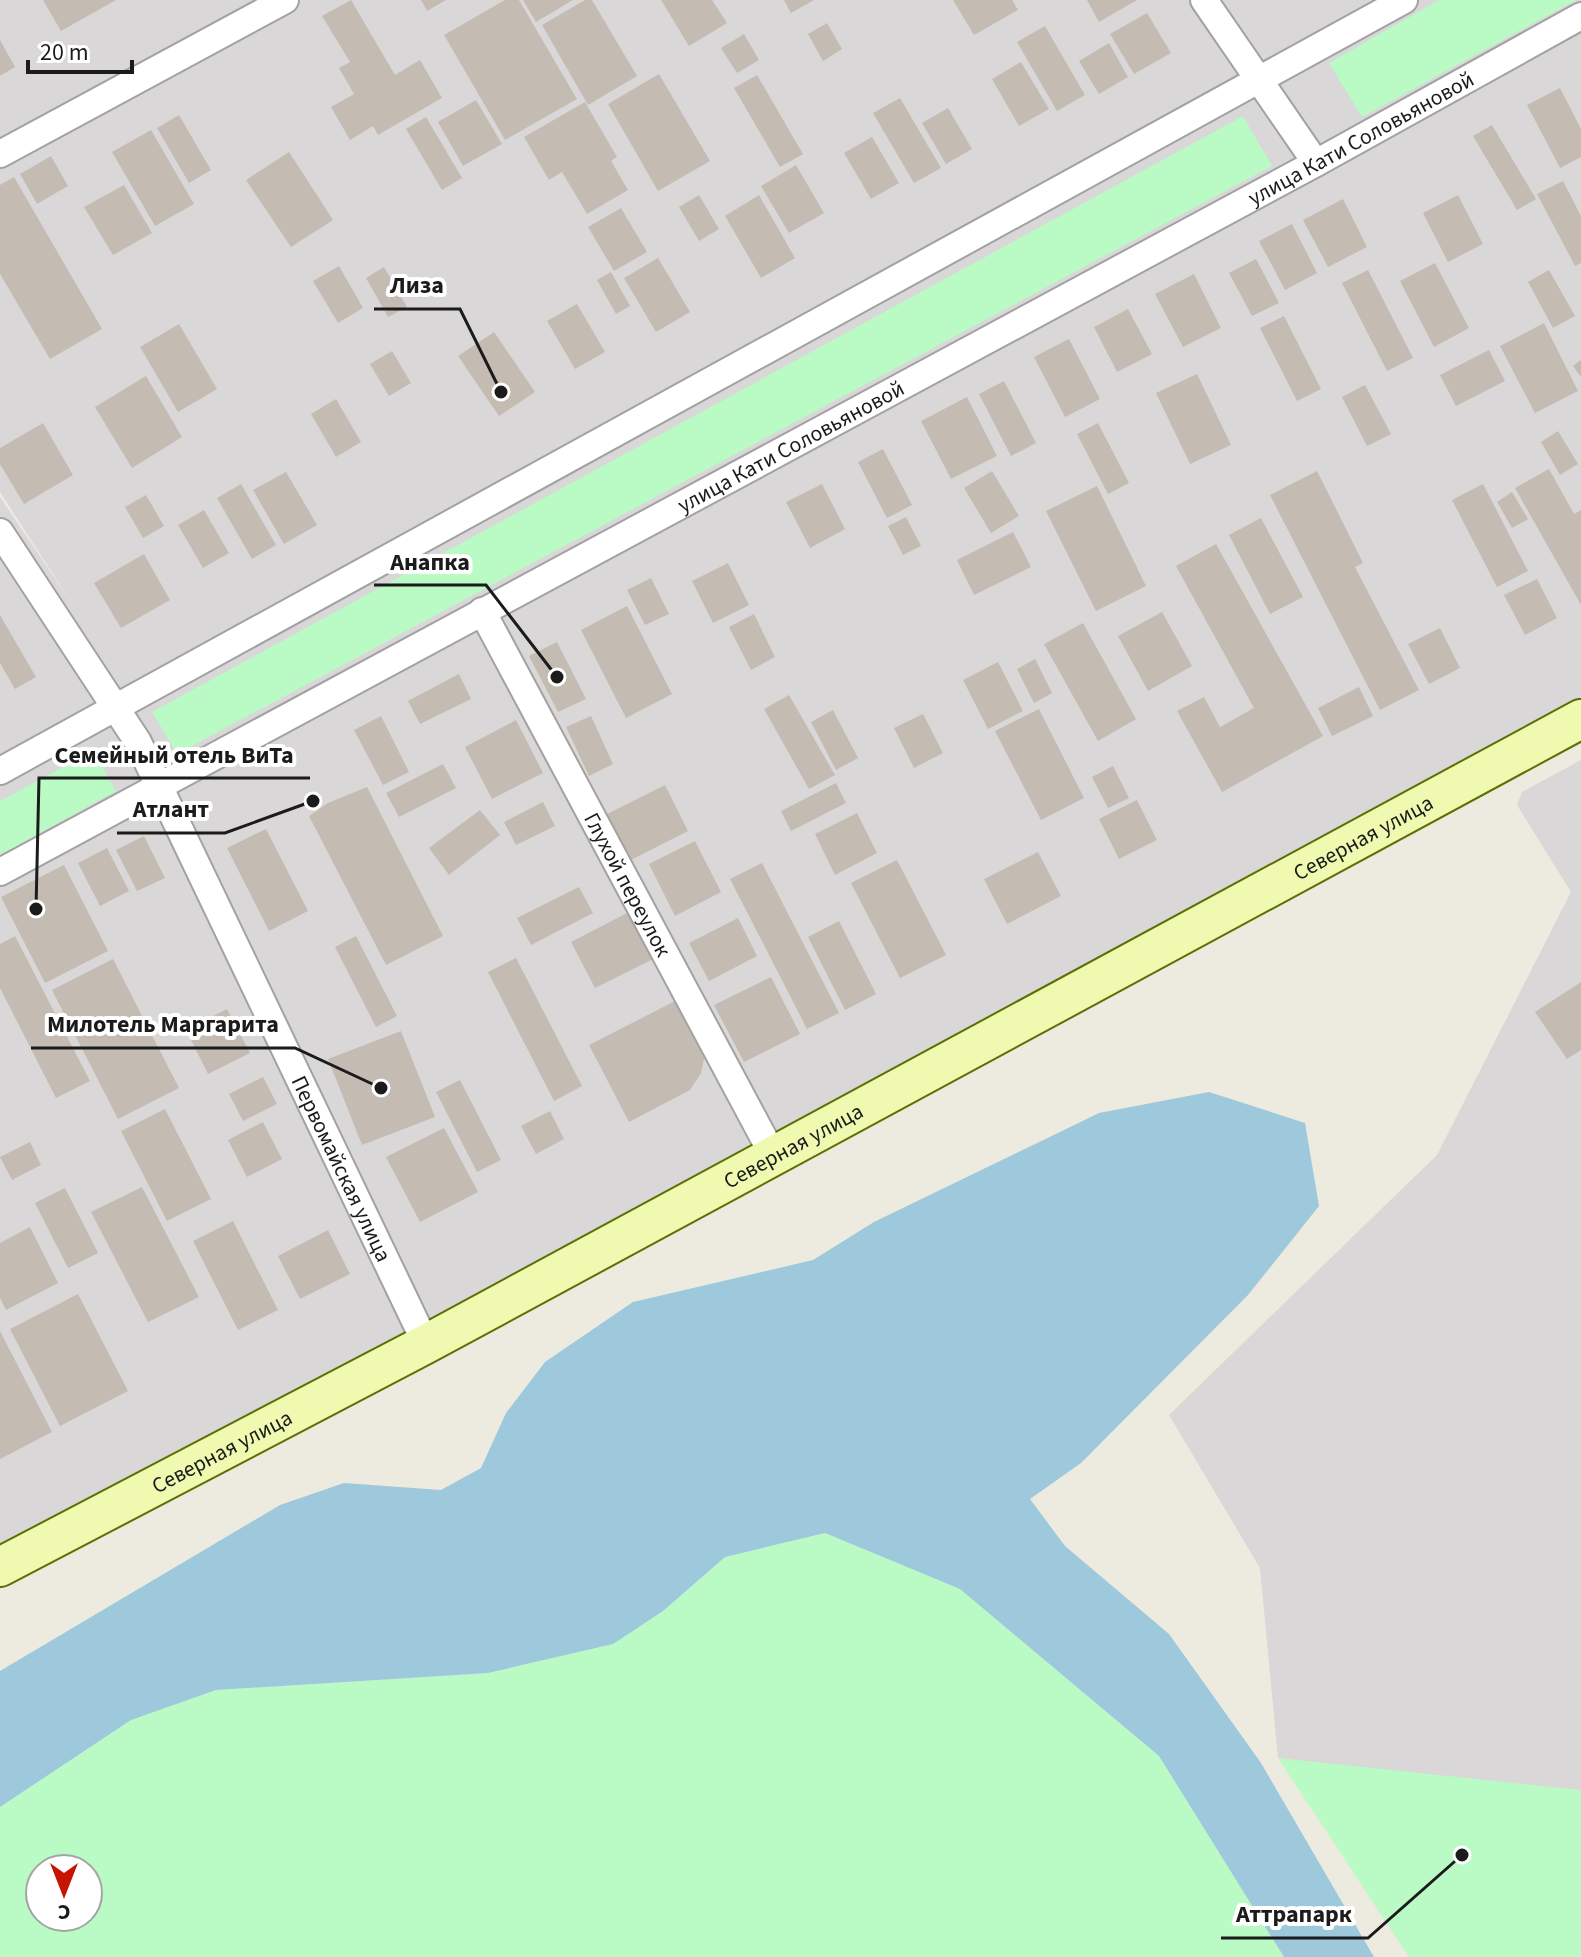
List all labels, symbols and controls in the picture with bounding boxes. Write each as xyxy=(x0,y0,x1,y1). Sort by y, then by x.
scale bar xyxy=(28,24,132,74)
text: 20 m xyxy=(40,35,89,70)
street label: улица Кати Соловьяновой xyxy=(1242,64,1480,214)
callout: Лиза xyxy=(374,261,460,309)
text: Лиза xyxy=(389,268,444,303)
street label: улица Кати Соловьяновой xyxy=(672,373,910,521)
callout: Анапка xyxy=(374,537,486,585)
text: Анапка xyxy=(389,545,470,580)
callout: Семейный отель ВиТа xyxy=(39,730,310,778)
text: Семейный отель ВиТа xyxy=(54,738,294,773)
callout: Атлант xyxy=(117,785,225,833)
street label: Северная улица xyxy=(1288,787,1439,889)
text: Атлант xyxy=(132,792,209,827)
street label: Глухой переулок xyxy=(576,807,679,963)
callout: Милотель Маргарита xyxy=(31,1000,295,1048)
text: Милотель Маргарита xyxy=(47,1007,279,1042)
street label: Первомайская улица xyxy=(283,1070,399,1267)
street label: Северная улица xyxy=(718,1095,869,1197)
street label: Северная улица xyxy=(146,1402,298,1502)
north arrow xyxy=(24,1853,104,1933)
callout: Аттрапарк xyxy=(1221,1890,1368,1938)
text: С xyxy=(57,1896,70,1928)
text: Аттрапарк xyxy=(1235,1897,1353,1932)

